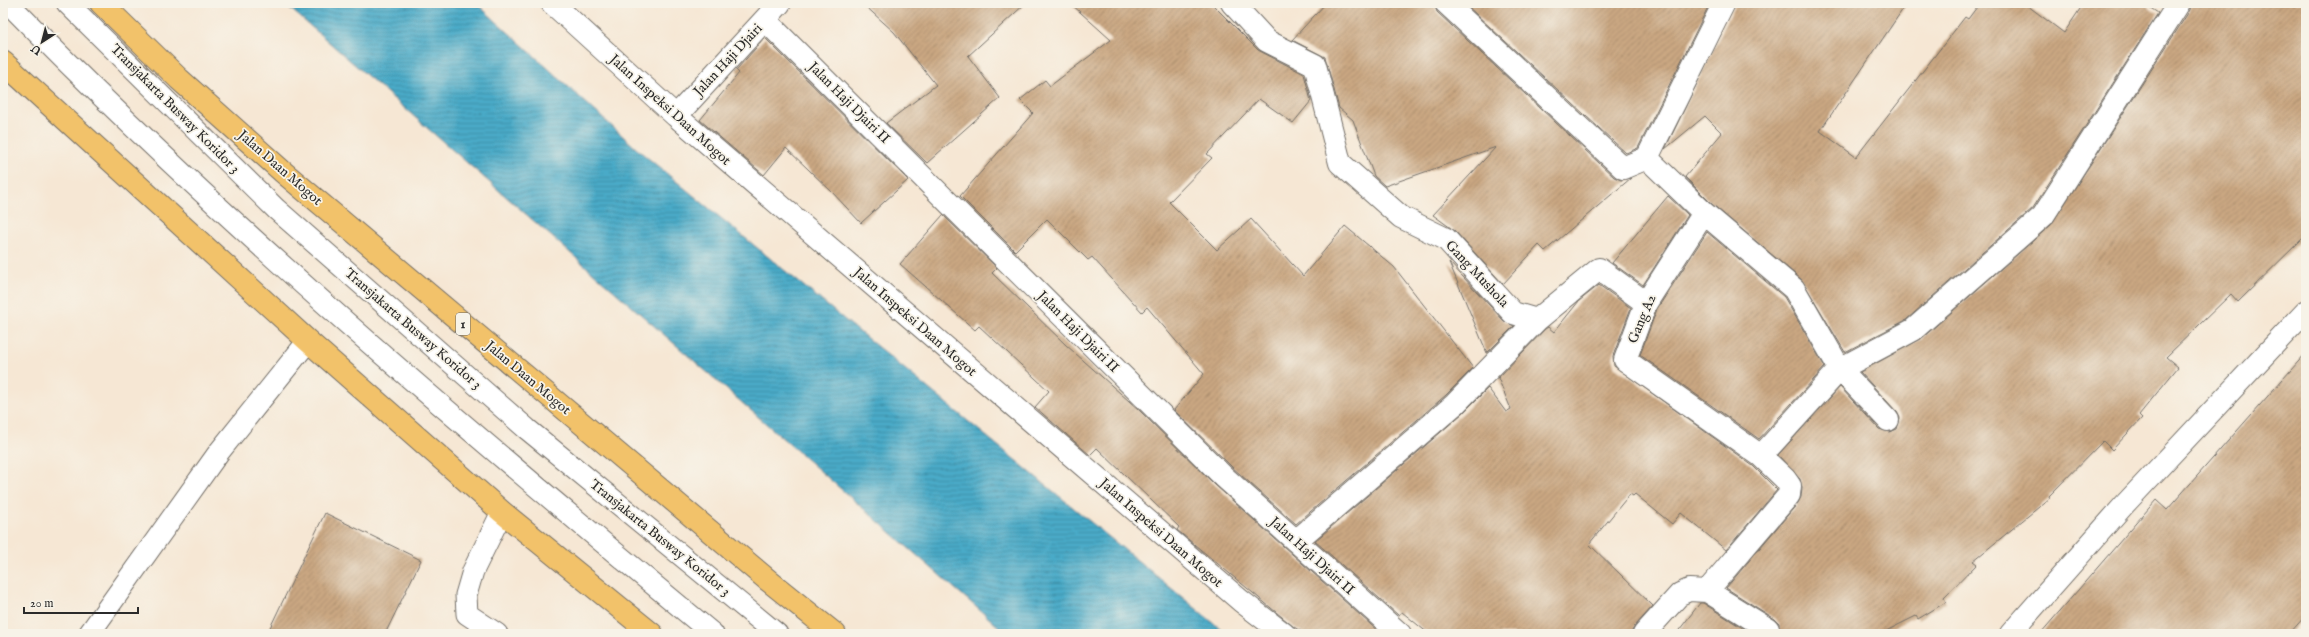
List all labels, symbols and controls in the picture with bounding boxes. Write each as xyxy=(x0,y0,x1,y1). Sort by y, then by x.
street label: Jalan Haji Djairi xyxy=(688,20,767,102)
north arrow xyxy=(22,22,62,62)
text: U xyxy=(28,40,45,58)
street label: Transjakarta Busway Koridor 3 xyxy=(106,40,244,178)
street label: Jalan Inspeksi Daan Mogot xyxy=(604,49,735,170)
street label: Jalan Haji Djairi II xyxy=(803,57,894,148)
street label: Jalan Daan Mogot xyxy=(233,125,326,210)
street label: Gang Mushola xyxy=(1441,237,1513,312)
street label: Jalan Inspeksi Daan Mogot xyxy=(848,262,981,381)
street label: Transjakarta Busway Koridor 3 xyxy=(341,264,485,394)
street label: Jalan Haji Djairi II xyxy=(1032,286,1123,377)
street label: Gang A2 xyxy=(1624,291,1660,346)
road number: 1 xyxy=(456,313,470,335)
street label: Jalan Daan Mogot xyxy=(480,336,575,419)
street label: Jalan Inspeksi Daan Mogot xyxy=(1094,473,1227,592)
street label: Transjakarta Busway Koridor 3 xyxy=(586,476,734,600)
street label: Jalan Haji Djairi II xyxy=(1264,512,1358,599)
scale bar xyxy=(24,589,138,615)
text: 20 m xyxy=(30,596,53,611)

